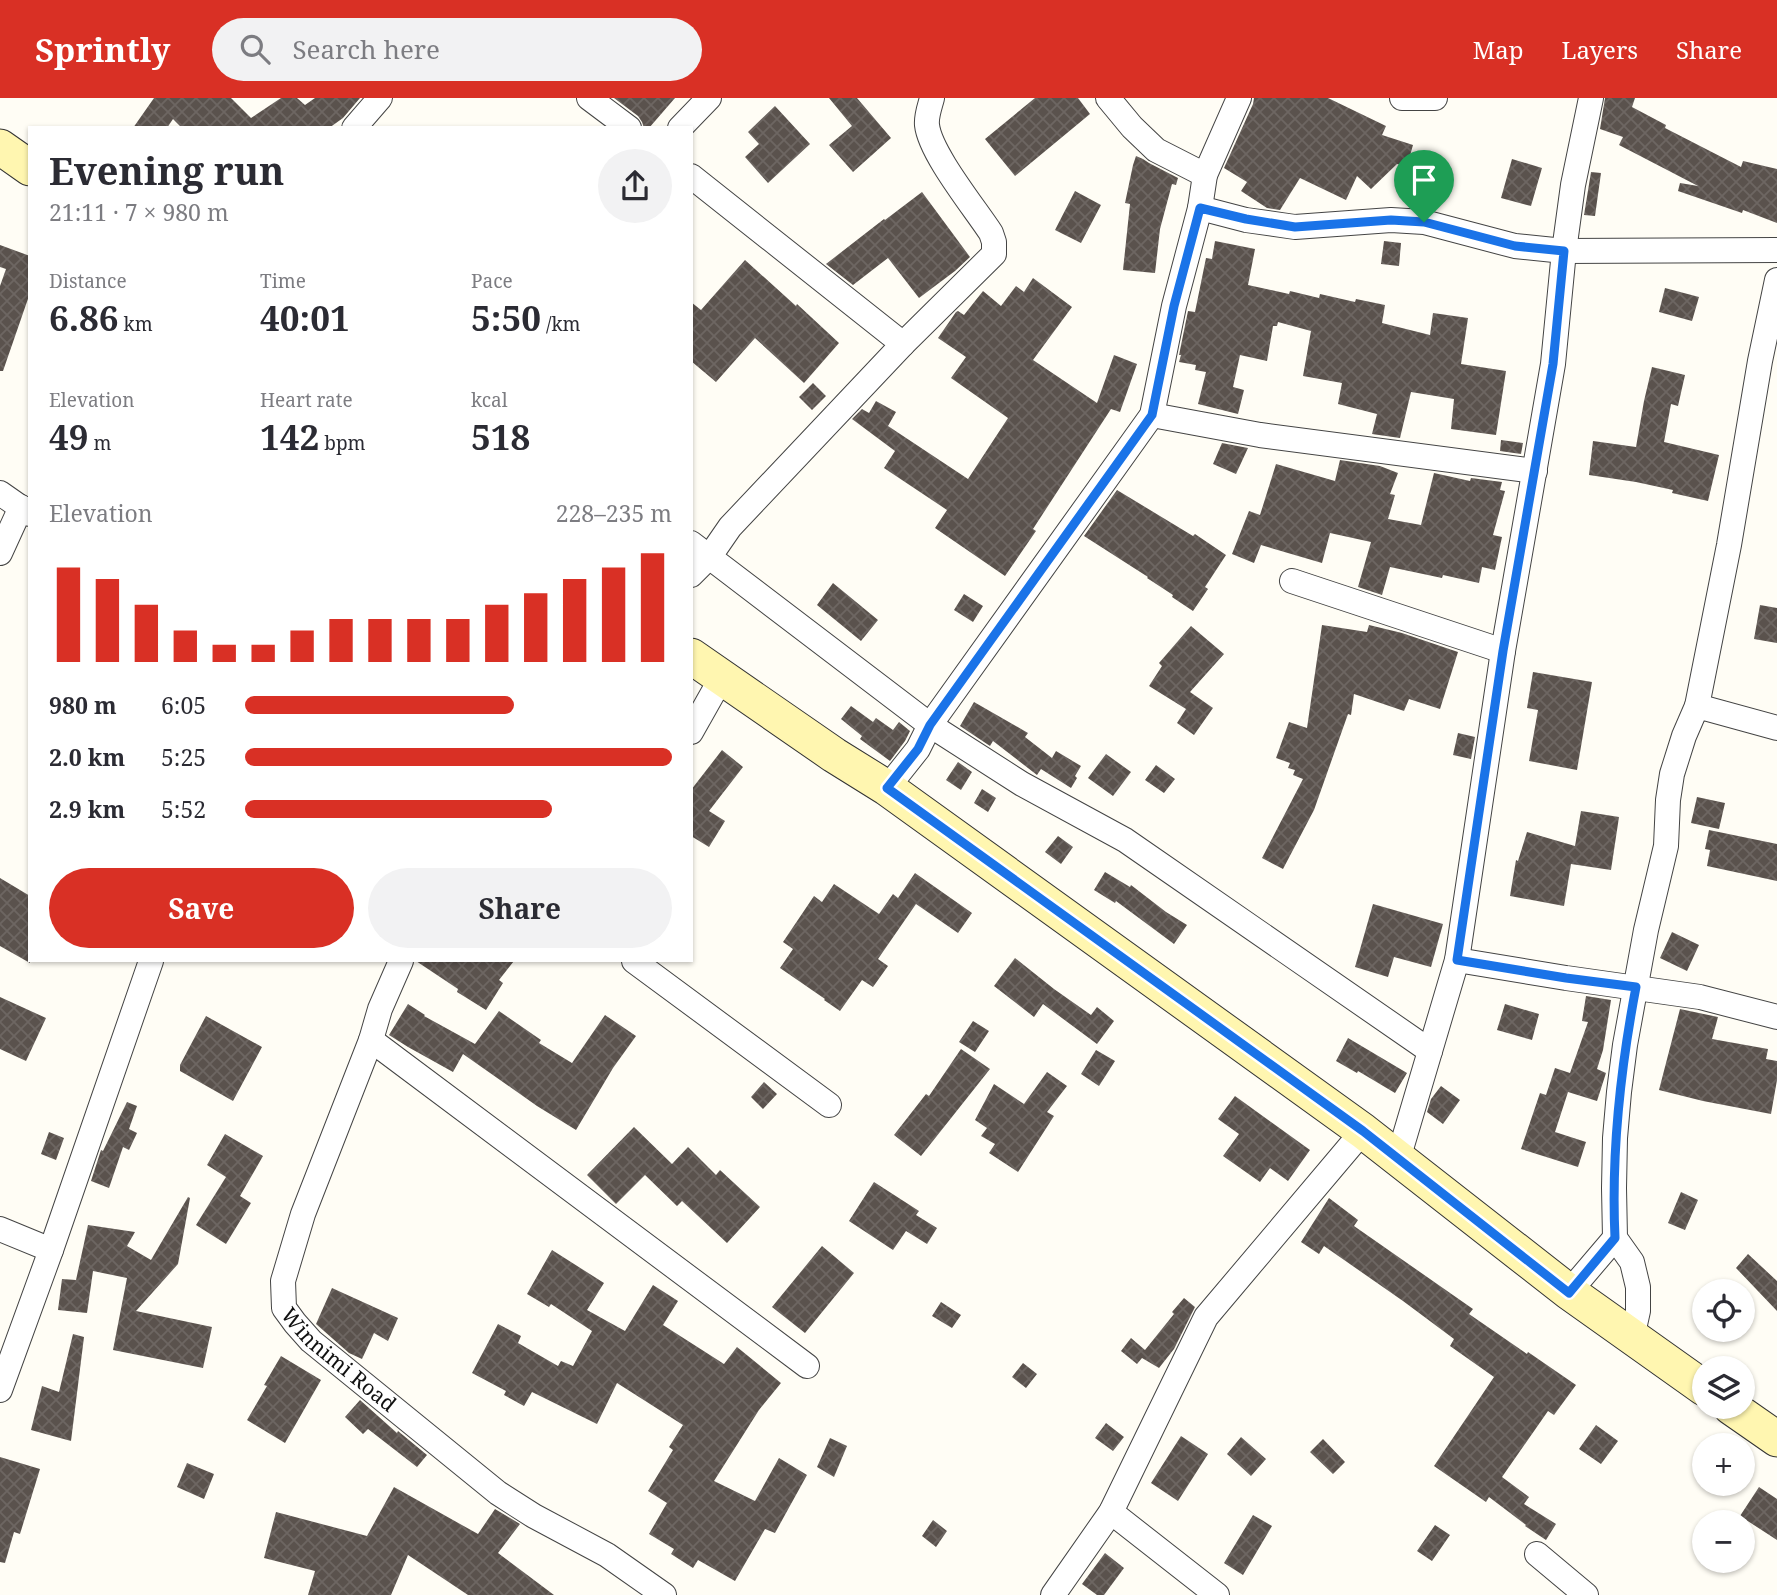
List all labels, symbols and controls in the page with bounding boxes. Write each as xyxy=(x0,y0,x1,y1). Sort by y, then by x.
search box xyxy=(212,18,702,81)
text: Sprintly xyxy=(35,27,170,72)
icon: search xyxy=(236,30,274,68)
text: Search here xyxy=(292,31,440,67)
text: Map xyxy=(1473,33,1524,66)
text: Layers xyxy=(1562,33,1638,66)
text: Share xyxy=(1676,33,1742,66)
text: Evening run xyxy=(49,144,284,196)
button: share xyxy=(598,149,672,223)
pin xyxy=(1394,150,1454,222)
icon: arrive xyxy=(1405,161,1443,199)
text: 21:11 · 7 × 980 m xyxy=(49,196,229,228)
text: Distance xyxy=(49,268,127,294)
text: Time xyxy=(260,268,306,294)
text: Pace xyxy=(471,268,513,294)
text: 6.86 xyxy=(49,294,119,341)
text: 40:01 xyxy=(260,294,350,341)
text: 5:50 xyxy=(471,294,541,341)
text: km xyxy=(119,311,153,337)
text: /km xyxy=(541,311,580,337)
text: Elevation xyxy=(49,387,135,413)
text: Heart rate xyxy=(260,387,353,413)
text: kcal xyxy=(471,387,508,413)
text: 49 xyxy=(49,413,89,460)
text: 142 xyxy=(260,413,319,460)
text: 518 xyxy=(471,413,530,460)
text: m xyxy=(89,430,111,456)
text: bpm xyxy=(319,430,366,456)
text: Elevation xyxy=(49,497,153,529)
text: 228–235 m xyxy=(556,497,672,529)
text: 980 m xyxy=(49,689,117,721)
text: 6:05 xyxy=(161,689,206,721)
text: 2.0 km xyxy=(49,741,125,773)
text: 5:25 xyxy=(161,741,206,773)
text: 2.9 km xyxy=(49,793,125,825)
text: 5:52 xyxy=(161,793,206,825)
button: Save xyxy=(49,868,354,948)
button: Share xyxy=(368,868,672,948)
map controls xyxy=(1692,1279,1755,1573)
button: locate xyxy=(1692,1279,1755,1342)
street label: Winnimi Road xyxy=(275,1301,402,1418)
button: layers xyxy=(1692,1356,1755,1419)
button: + xyxy=(1692,1433,1755,1496)
button: − xyxy=(1692,1510,1755,1573)

